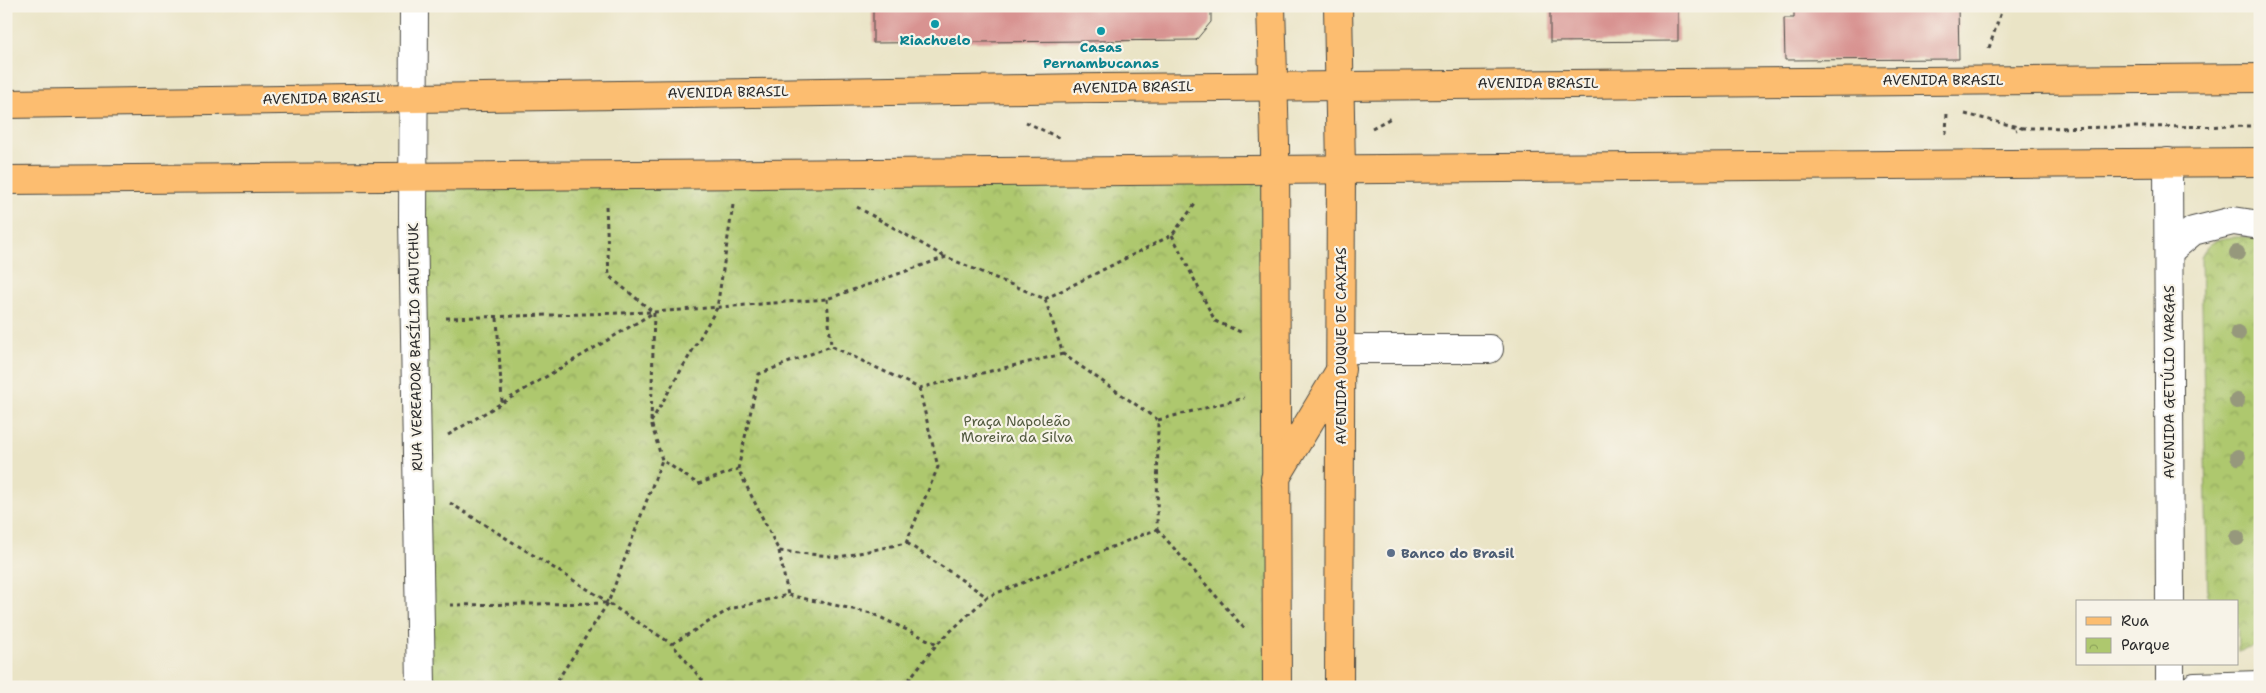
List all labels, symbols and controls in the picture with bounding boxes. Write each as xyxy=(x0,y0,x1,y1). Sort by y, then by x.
marker: Riachuelo xyxy=(929,18,941,30)
marker: Casas Pernambucanas xyxy=(1095,25,1107,37)
place label: Riachuelo xyxy=(899,31,971,49)
place label: Casas Pernambucanas xyxy=(1043,38,1159,72)
street label: AVENIDA BRASIL xyxy=(1882,71,2004,89)
street label: AVENIDA BRASIL xyxy=(1477,74,1599,92)
street label: AVENIDA BRASIL xyxy=(1072,77,1194,97)
street label: AVENIDA BRASIL xyxy=(667,82,789,102)
street label: AVENIDA BRASIL xyxy=(262,88,384,108)
street label: RUA VEREADOR BASÍLIO SAUTCHUK xyxy=(404,223,426,471)
street label: AVENIDA DUQUE DE CAXIAS xyxy=(1332,247,1350,445)
street label: AVENIDA GETÚLIO VARGAS xyxy=(2160,285,2178,479)
park label: Praça Napoleão Moreira da Silva xyxy=(961,412,1073,446)
place label: Banco do Brasil xyxy=(1401,544,1514,562)
marker: Banco do Brasil xyxy=(1385,547,1397,559)
legend xyxy=(2076,600,2238,666)
text: Rua xyxy=(2121,611,2150,631)
text: Parque xyxy=(2121,635,2170,655)

